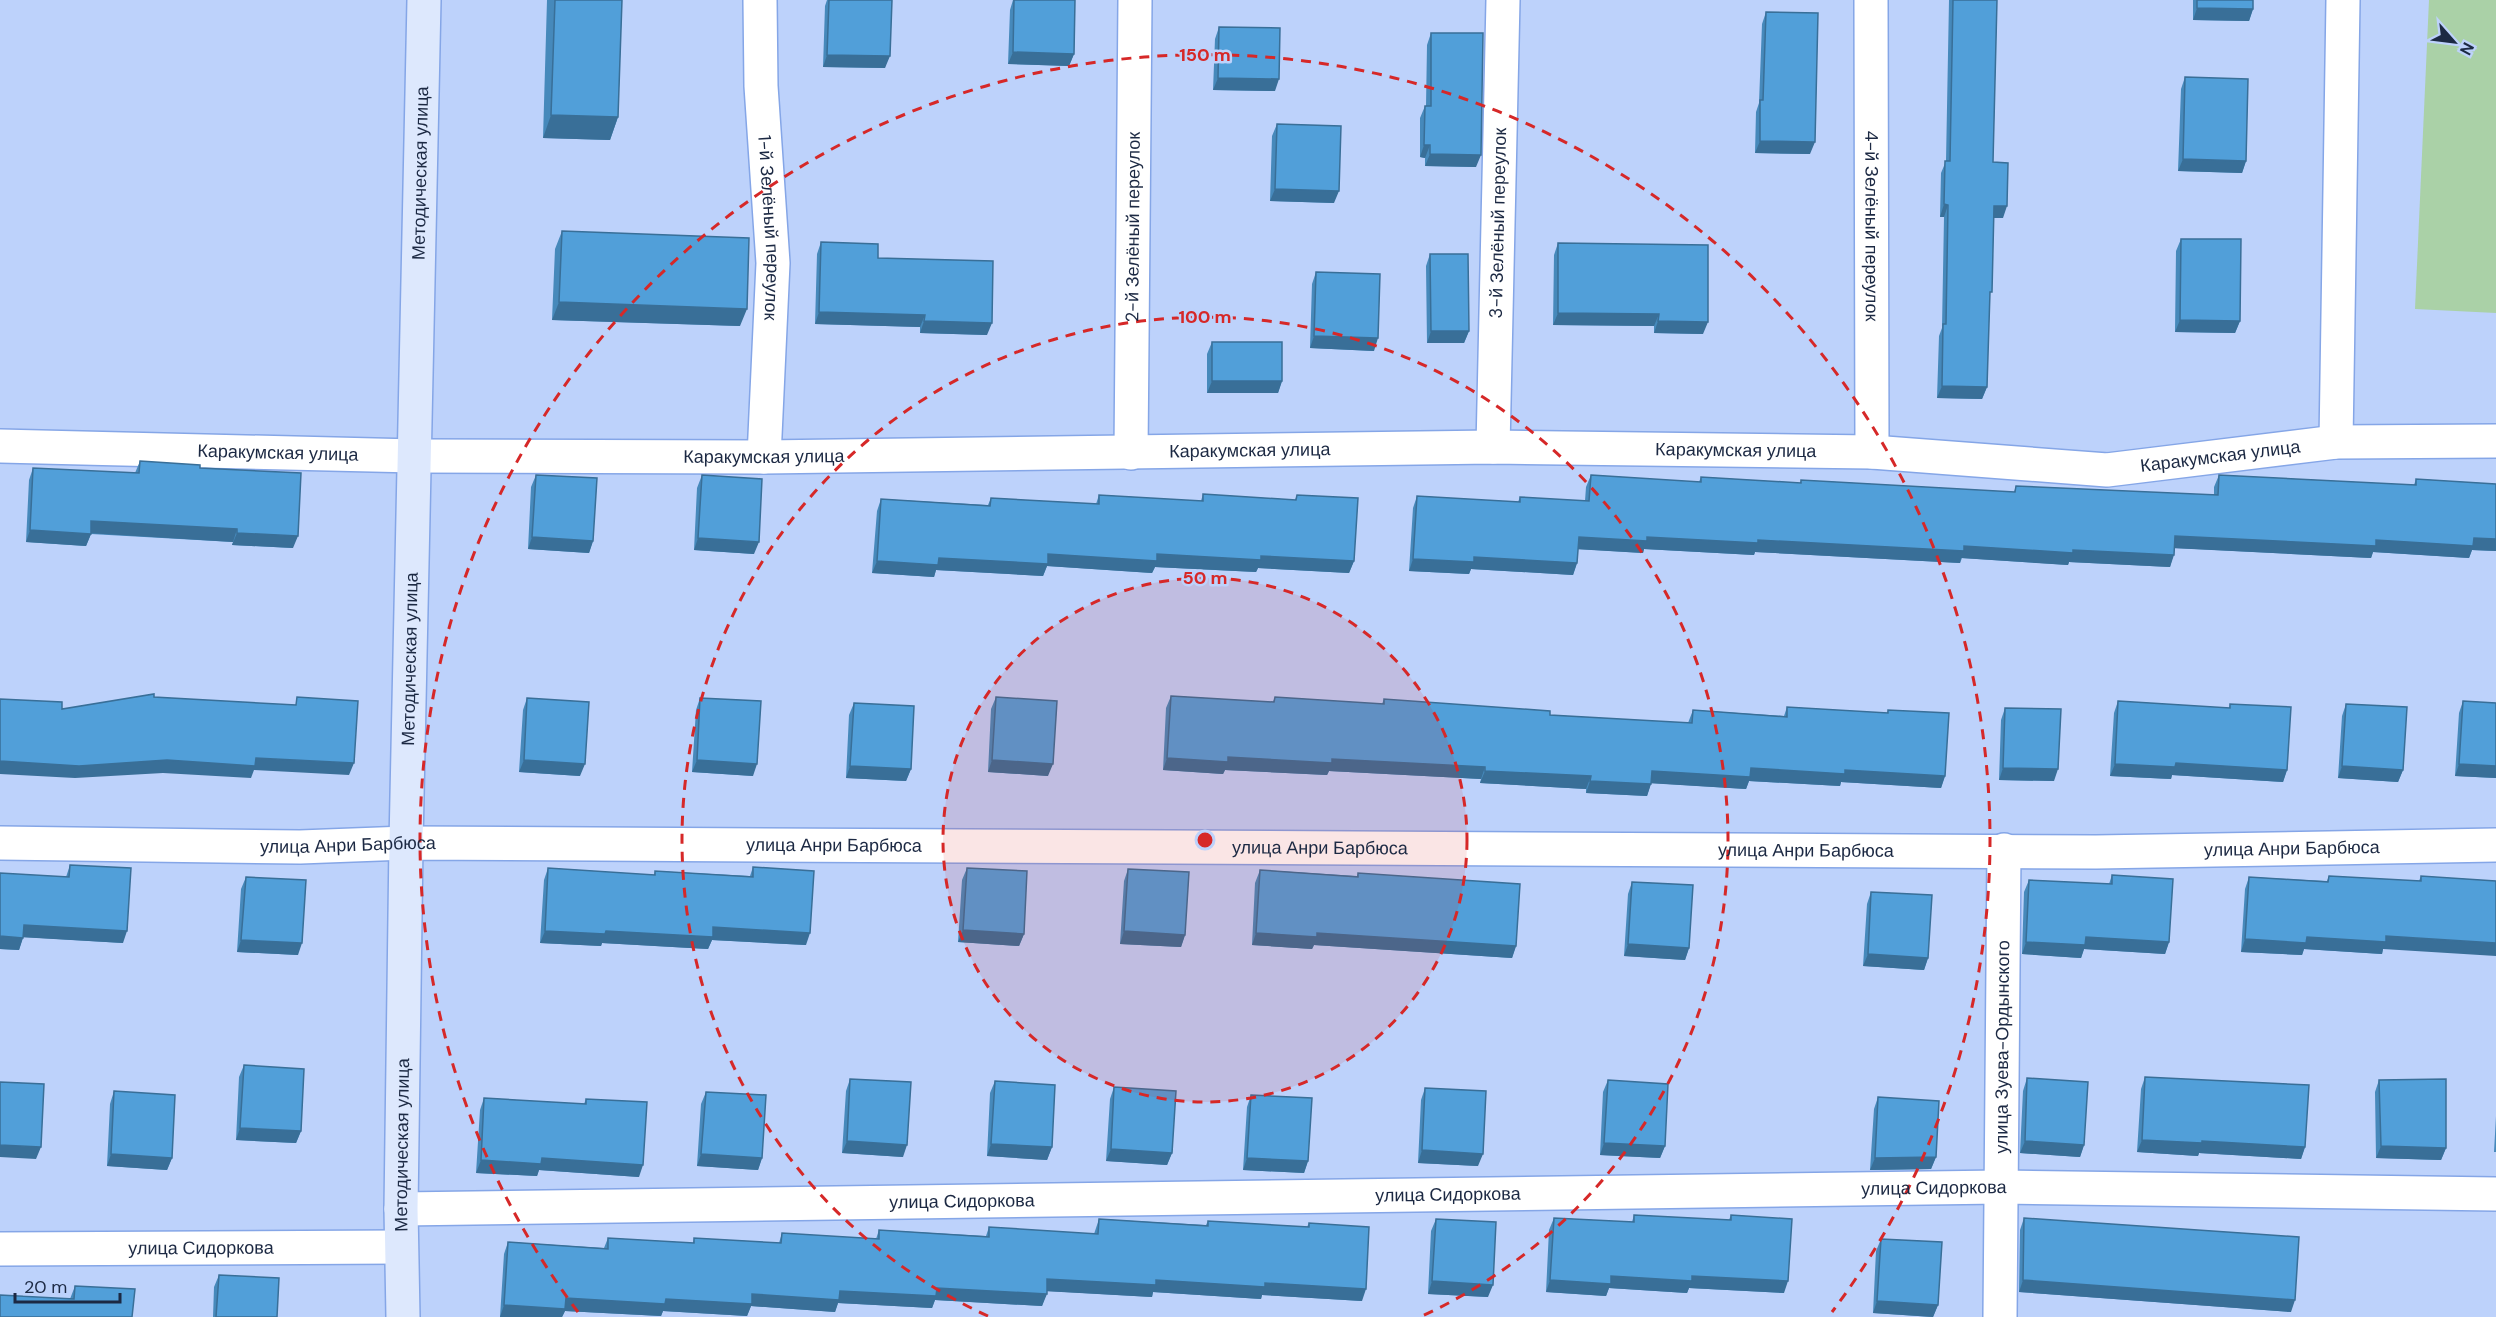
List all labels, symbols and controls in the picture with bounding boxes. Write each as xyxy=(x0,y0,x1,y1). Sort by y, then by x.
north arrow xyxy=(2424,12,2484,72)
text: N xyxy=(2455,39,2479,59)
text: 150 m xyxy=(1179,43,1231,67)
street label: Методическая улица xyxy=(406,85,434,260)
street label: 3-й Зелёный переулок xyxy=(1484,127,1512,319)
street label: 4-й Зелёный переулок xyxy=(1859,131,1884,322)
street label: 2-й Зелёный переулок xyxy=(1120,132,1146,322)
street label: 1-й Зелёный переулок xyxy=(752,134,785,321)
text: 100 m xyxy=(1178,305,1232,329)
street label: Каракумская улица xyxy=(2139,434,2303,478)
street label: Каракумская улица xyxy=(1169,437,1332,463)
street label: Каракумская улица xyxy=(1655,437,1818,463)
street label: Каракумская улица xyxy=(197,439,360,467)
street label: Каракумская улица xyxy=(683,444,846,469)
text: 50 m xyxy=(1182,566,1228,590)
street label: Методическая улица xyxy=(396,571,424,746)
centre of rings xyxy=(1195,830,1215,850)
street label: улица Анри Барбюса xyxy=(260,831,437,859)
street label: улица Анри Барбюса xyxy=(746,833,923,858)
street label: улица Анри Барбюса xyxy=(1232,835,1409,860)
street label: улица Анри Барбюса xyxy=(2204,835,2381,862)
street label: улица Анри Барбюса xyxy=(1718,838,1895,863)
street label: улица Зуева-Ордынского xyxy=(1989,940,2015,1154)
street label: Методическая улица xyxy=(389,1057,415,1232)
street label: улица Сидоркова xyxy=(1861,1175,2008,1201)
street label: улица Сидоркова xyxy=(1375,1182,1522,1208)
street label: улица Сидоркова xyxy=(889,1188,1036,1214)
street label: улица Сидоркова xyxy=(128,1236,275,1260)
scale bar xyxy=(15,1266,120,1304)
text: 20 m xyxy=(24,1275,67,1299)

